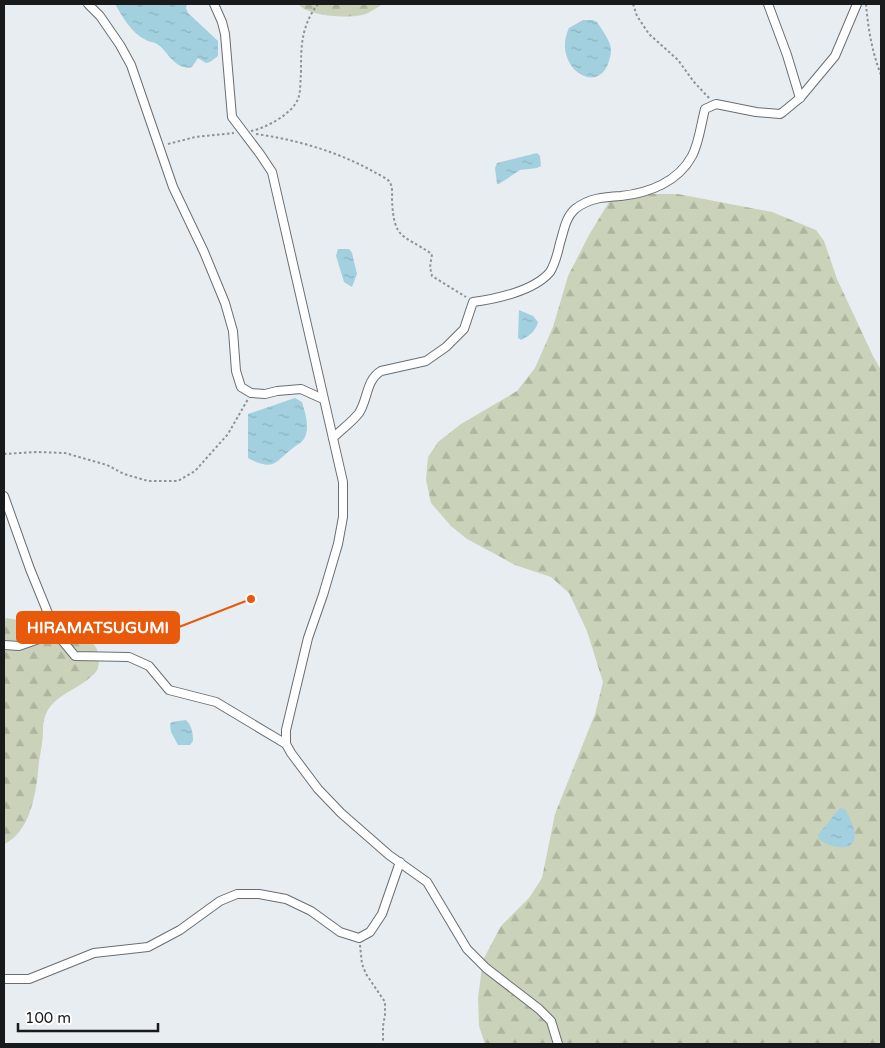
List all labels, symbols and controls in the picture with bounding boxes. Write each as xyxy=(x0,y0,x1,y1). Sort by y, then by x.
callout: HIRAMATSUGUMI xyxy=(17,612,179,643)
text: HIRAMATSUGUMI xyxy=(27,618,169,638)
scale bar xyxy=(18,1000,158,1032)
text: 100 m xyxy=(25,1009,71,1027)

